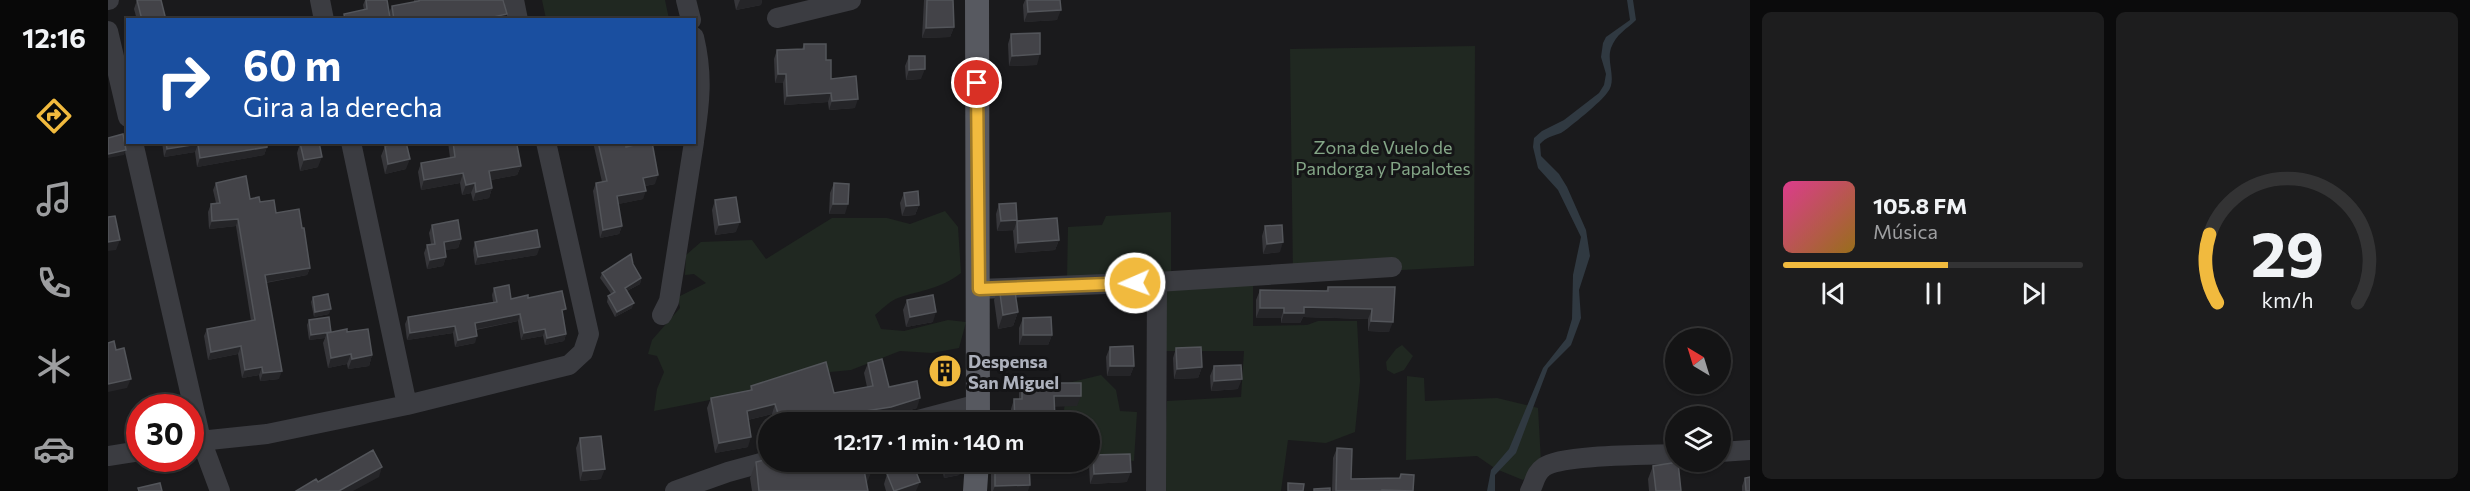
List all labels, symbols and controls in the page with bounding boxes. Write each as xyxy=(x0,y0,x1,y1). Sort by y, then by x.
text: 12:16 xyxy=(22,21,86,54)
text: 60 m xyxy=(243,38,342,90)
icon: right xyxy=(144,42,222,120)
pin xyxy=(951,57,1002,108)
icon: arrive xyxy=(960,66,993,99)
text: Gira a la derecha xyxy=(243,90,442,123)
icon: directions xyxy=(33,95,75,137)
park label: Zona de Vuelo de Pandorga y Papalotes xyxy=(1295,136,1471,179)
icon: music xyxy=(33,178,75,220)
text: 105.8 FM xyxy=(1873,192,1967,219)
text: 29 xyxy=(2250,214,2324,290)
text: Música xyxy=(1873,219,1938,243)
position arrow xyxy=(1103,251,1167,315)
icon: phone xyxy=(33,262,75,304)
icon: previous xyxy=(1817,277,1850,310)
icon: pause xyxy=(1917,277,1950,310)
icon: next xyxy=(2017,277,2050,310)
text: km/h xyxy=(2261,286,2313,312)
north arrow xyxy=(1665,328,1731,394)
map controls xyxy=(1665,328,1731,472)
icon: climate xyxy=(33,345,75,387)
place label: Despensa San Miguel xyxy=(968,350,1059,393)
building icon: Despensa San Miguel xyxy=(927,353,963,389)
speed limit sign: 30 xyxy=(126,394,204,472)
button: layers xyxy=(1665,406,1731,472)
icon: car xyxy=(33,428,75,470)
text: 12:17 · 1 min · 140 m xyxy=(834,428,1024,455)

